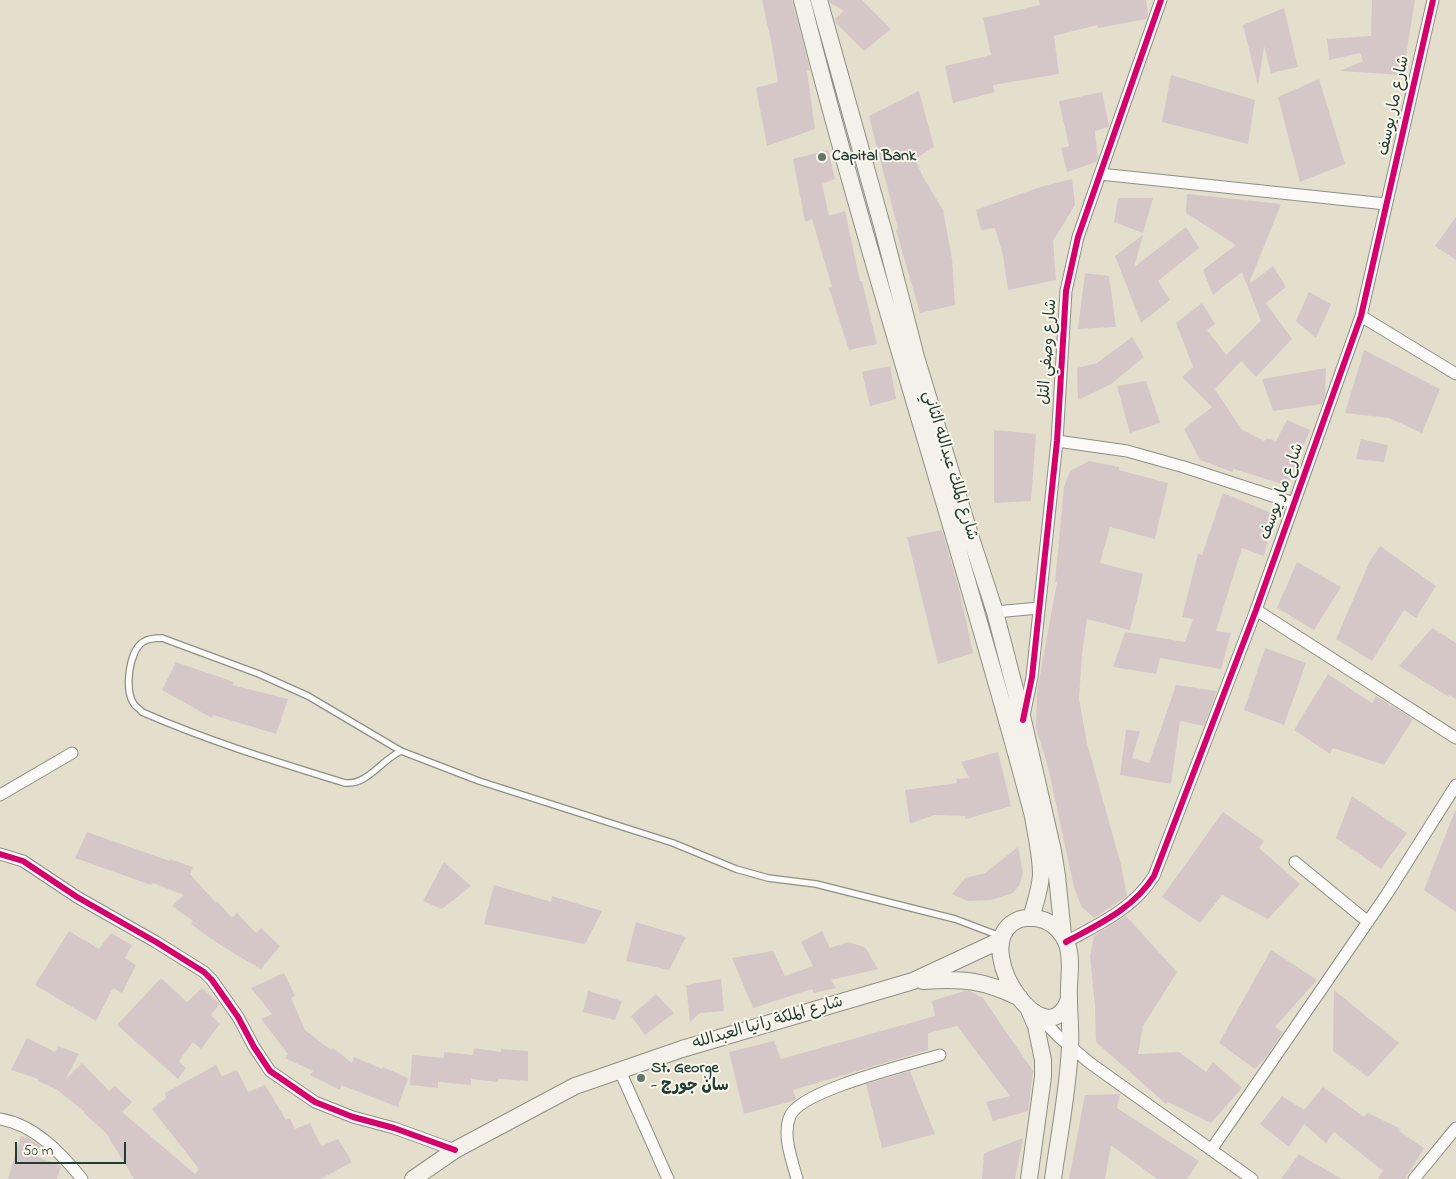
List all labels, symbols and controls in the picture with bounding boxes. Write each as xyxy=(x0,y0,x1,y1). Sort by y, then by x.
street label: شارع مار يوسف xyxy=(1375,54,1415,158)
place label: Capital Bank xyxy=(832,147,916,167)
marker: Capital Bank xyxy=(816,151,828,163)
street label: شارع وصفي التل xyxy=(1036,298,1062,406)
street label: شارع الملك عبدالله الثاني xyxy=(917,389,981,543)
street label: شارع مار يوسف xyxy=(1257,441,1309,543)
street label: شارع الملكة رانيا العبدالله xyxy=(691,993,845,1055)
place label: St. George - سان جورج xyxy=(651,1059,729,1097)
marker: St. George - سان جورج xyxy=(635,1072,647,1084)
scale bar xyxy=(18,1132,129,1164)
text: 50 m xyxy=(23,1140,53,1162)

